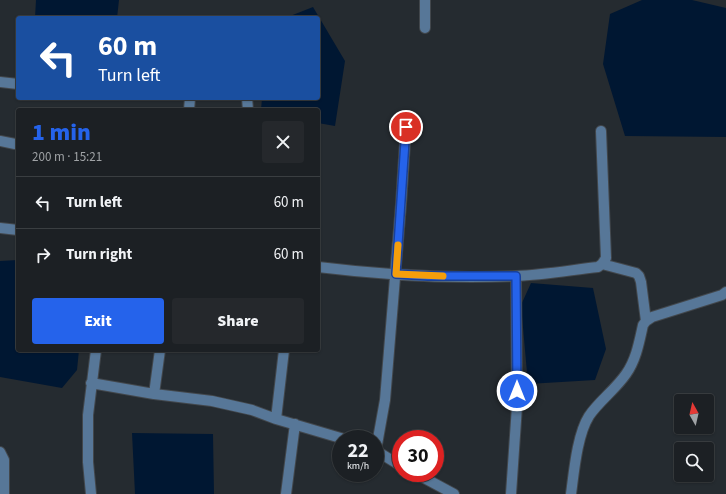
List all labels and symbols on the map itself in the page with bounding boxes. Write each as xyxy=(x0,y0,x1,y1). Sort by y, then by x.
pin xyxy=(389,110,423,144)
position arrow xyxy=(496,370,538,412)
north arrow xyxy=(674,394,714,434)
speed limit sign: 30 xyxy=(392,430,444,482)

